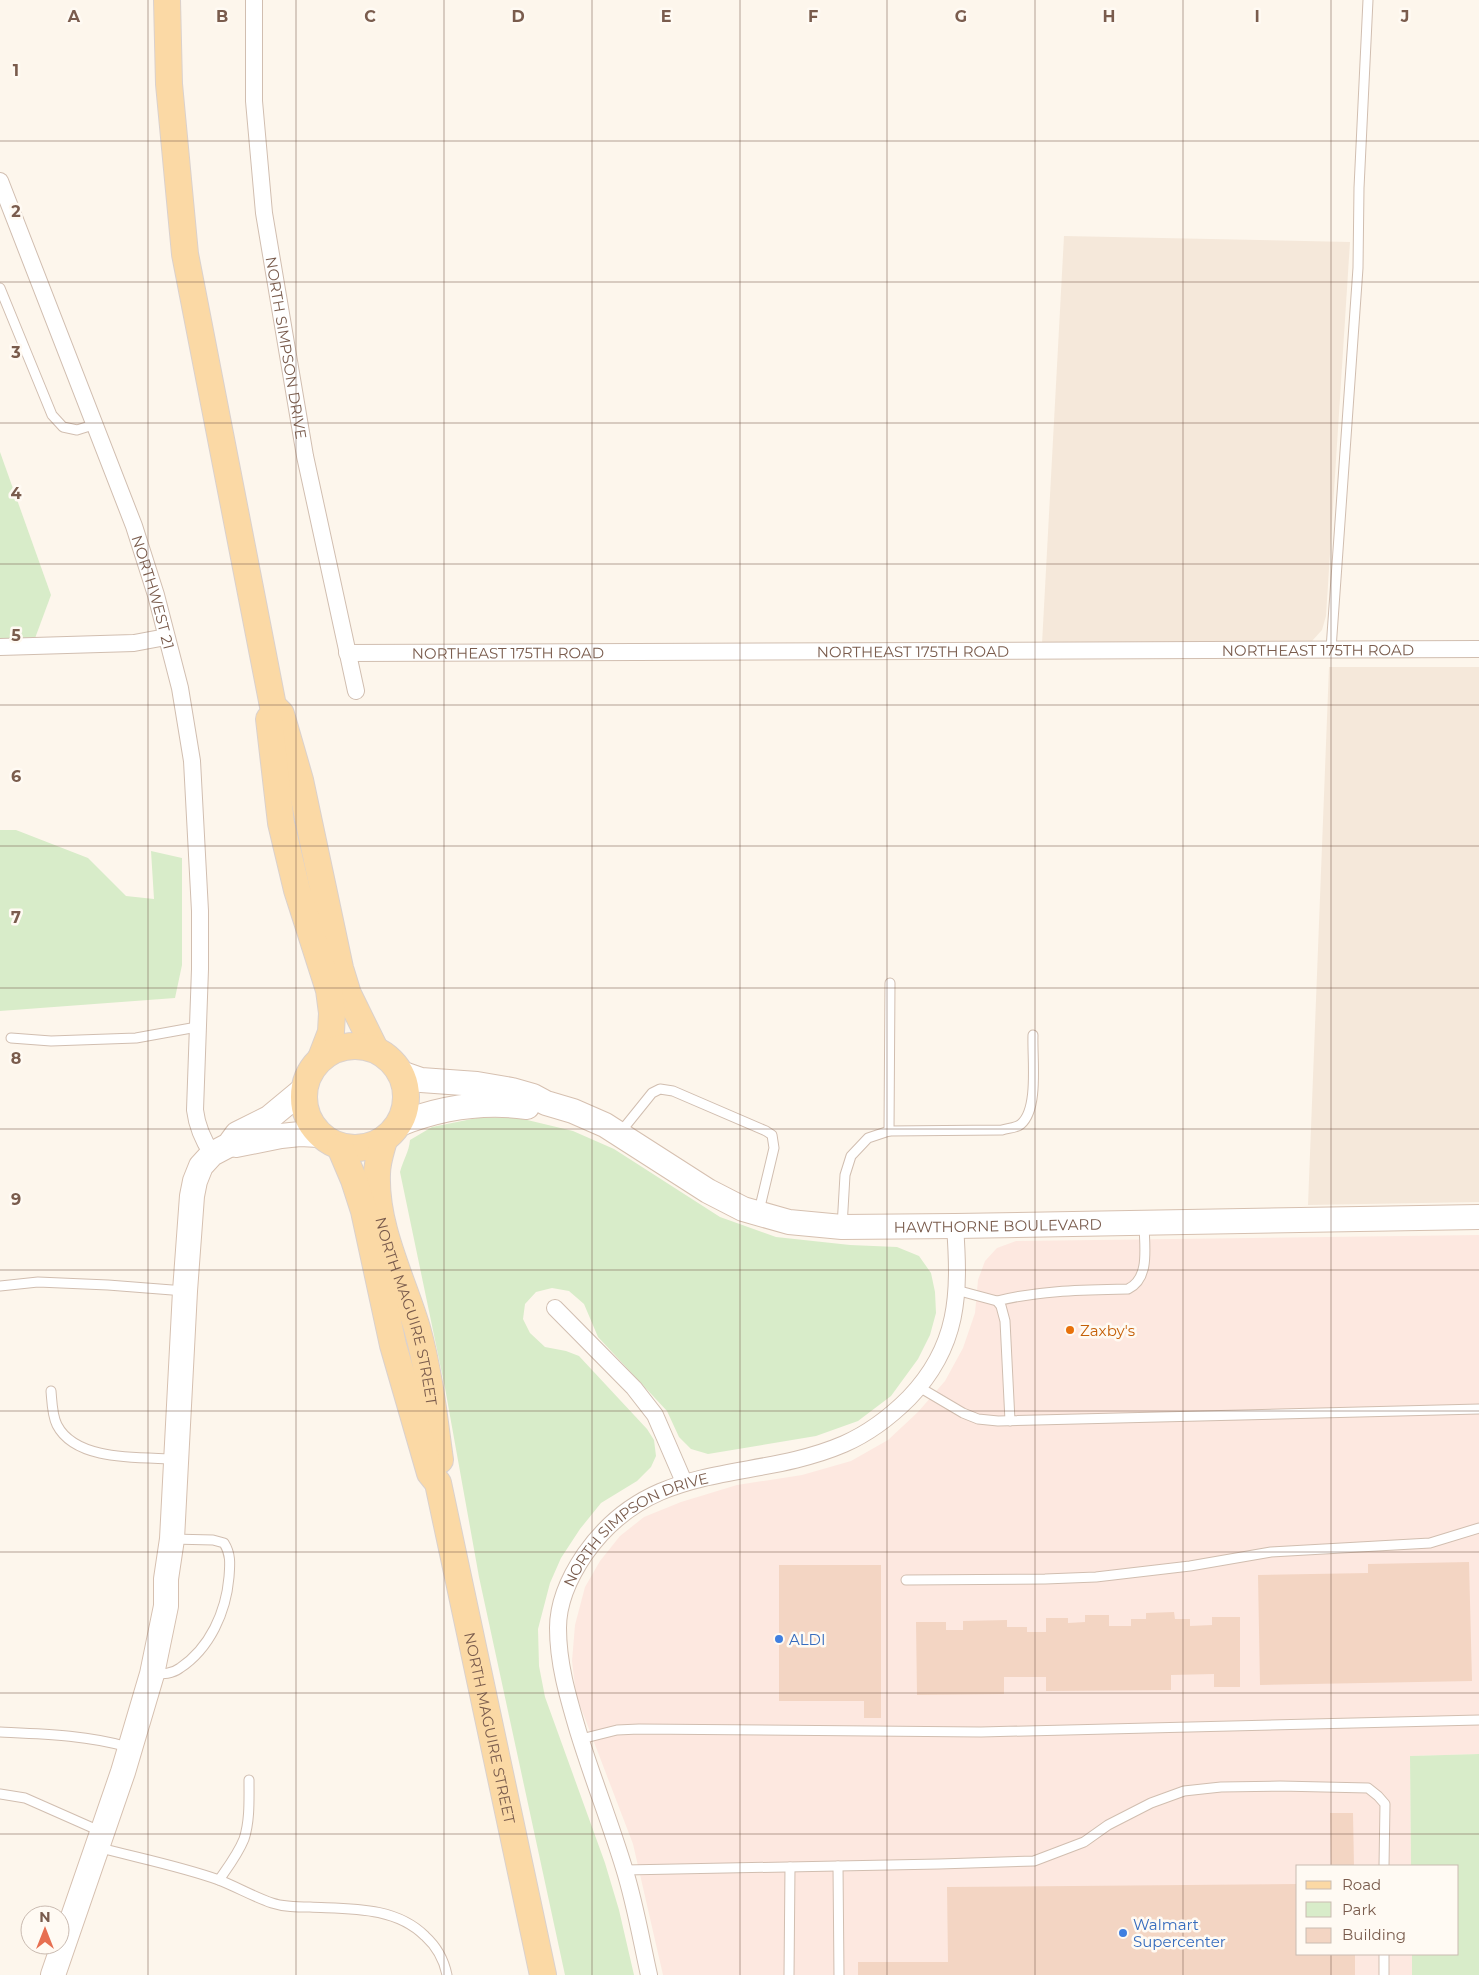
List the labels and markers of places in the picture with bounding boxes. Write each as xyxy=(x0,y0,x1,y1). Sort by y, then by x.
place label: Zaxby's xyxy=(1080,1321,1135,1340)
marker: Zaxby's xyxy=(1064,1324,1076,1336)
place label: ALDI xyxy=(789,1630,826,1649)
marker: ALDI xyxy=(773,1633,785,1645)
place label: Walmart Supercenter xyxy=(1133,1915,1226,1951)
marker: Walmart Supercenter xyxy=(1117,1927,1129,1939)

